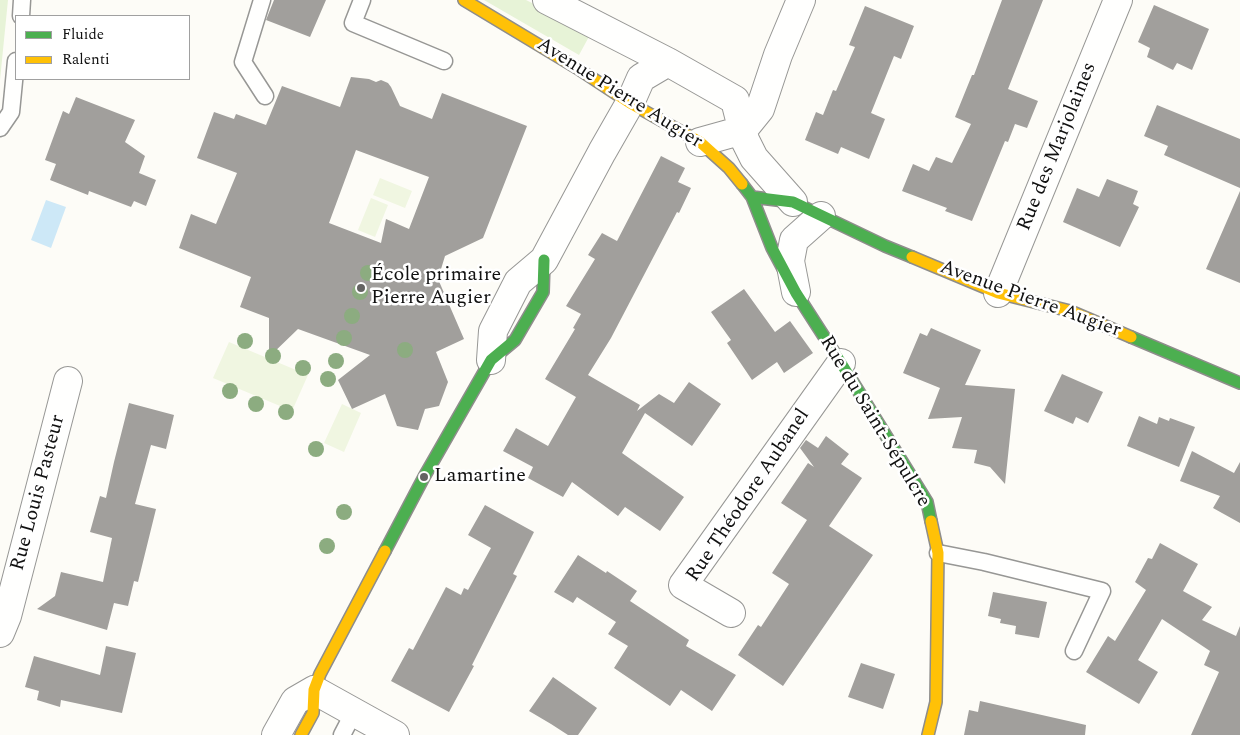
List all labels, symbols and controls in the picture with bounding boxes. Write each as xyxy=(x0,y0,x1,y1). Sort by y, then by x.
legend xyxy=(15,15,190,80)
text: Fluide xyxy=(62,23,104,46)
street label: Avenue Pierre Augier xyxy=(532,33,706,155)
text: Ralenti xyxy=(62,48,110,71)
street label: Rue des Marjolaines xyxy=(1013,59,1103,235)
street label: Avenue Pierre Augier xyxy=(936,256,1124,344)
place label: École primaire Pierre Augier xyxy=(371,264,501,311)
marker: École primaire Pierre Augier xyxy=(355,282,367,294)
street label: Rue du Saint-Sépulcre xyxy=(813,332,935,512)
street label: Rue Théodore Aubanel xyxy=(682,405,816,587)
street label: Rue Louis Pasteur xyxy=(7,413,71,573)
place label: Lamartine xyxy=(434,465,526,489)
marker: Lamartine xyxy=(418,471,430,483)

